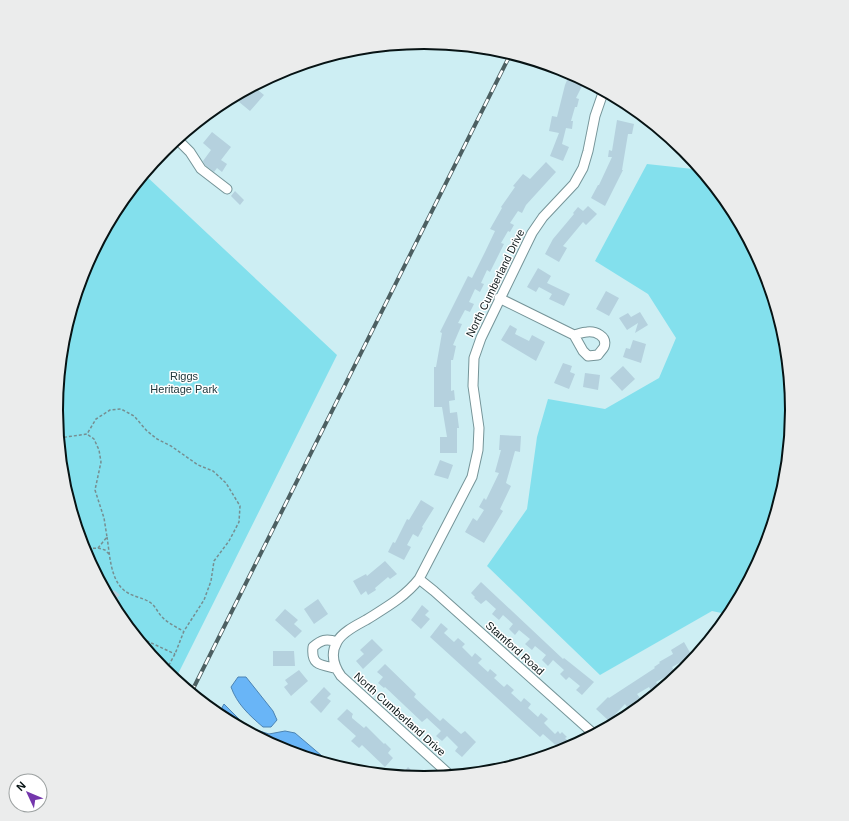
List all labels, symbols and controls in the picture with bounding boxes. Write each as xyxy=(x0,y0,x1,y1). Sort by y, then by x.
street label: North Cumberland Drive xyxy=(464,227,526,339)
park label: Riggs Heritage Park xyxy=(150,370,218,395)
street label: Stamford Road xyxy=(483,619,547,677)
street label: North Cumberland Drive xyxy=(352,670,448,758)
north arrow xyxy=(8,773,48,813)
text: N xyxy=(14,779,28,793)

